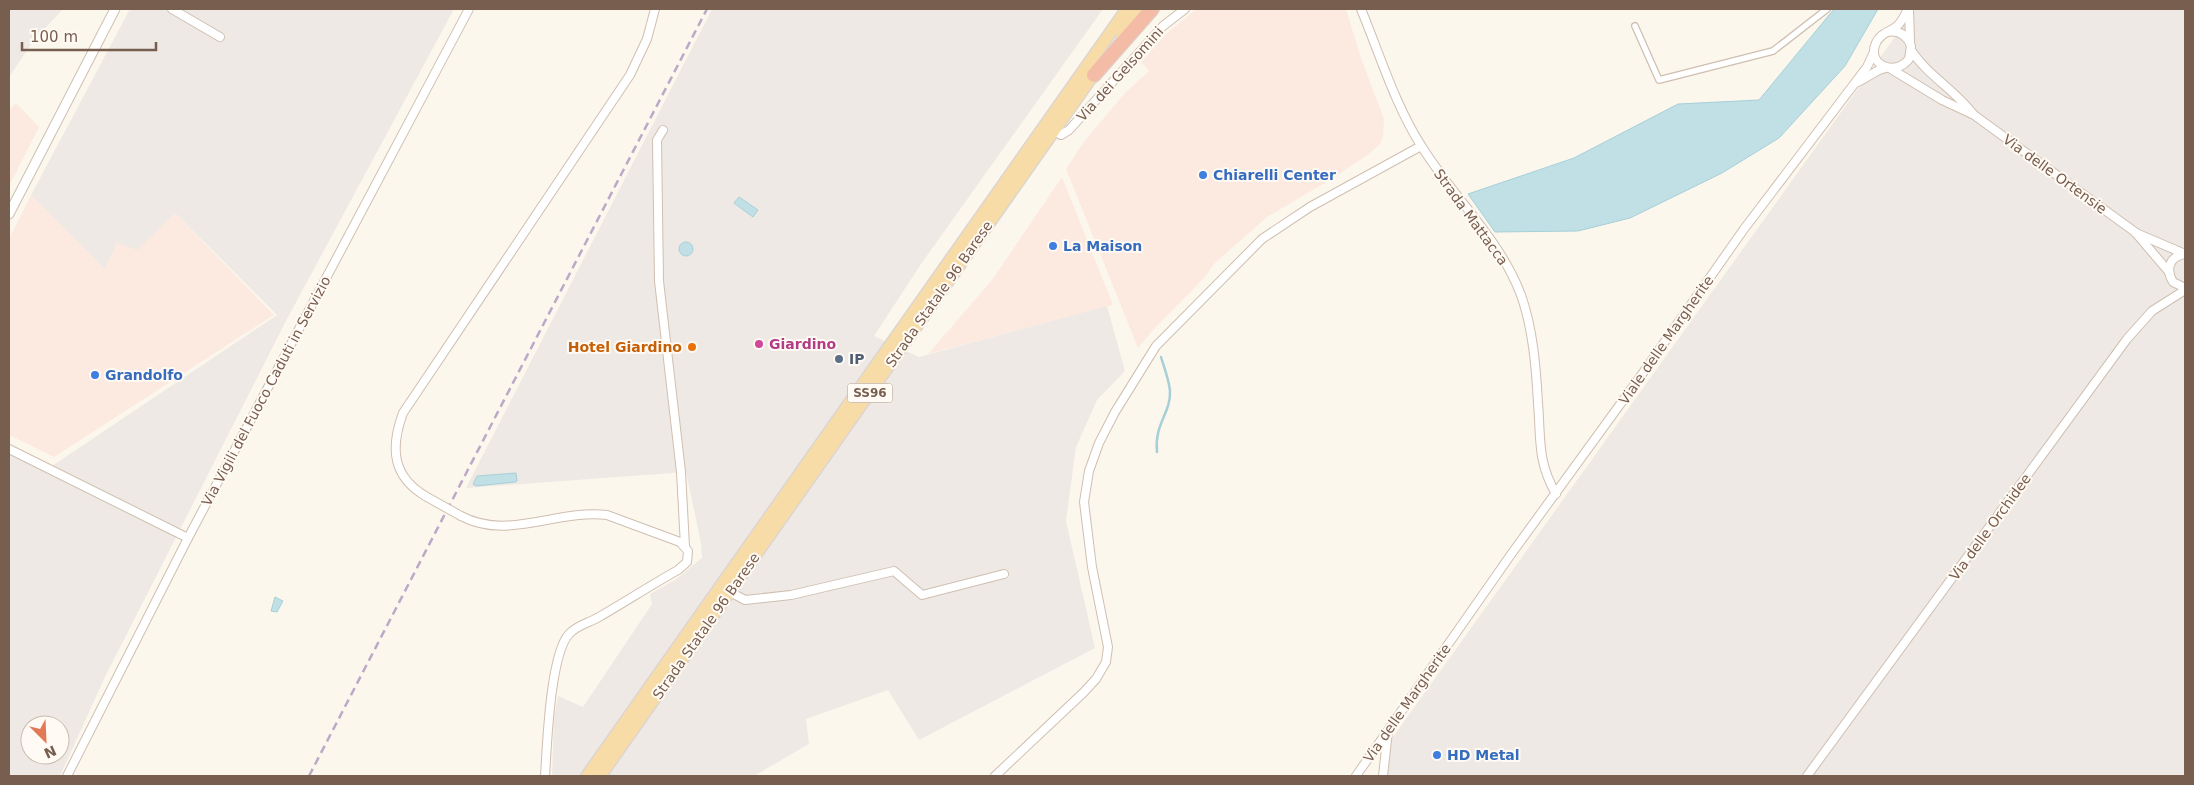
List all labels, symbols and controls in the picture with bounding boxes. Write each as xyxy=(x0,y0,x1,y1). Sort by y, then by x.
scale bar xyxy=(22,20,156,52)
street label: Via dei Gelsomini xyxy=(1073,23,1167,125)
text: 100 m xyxy=(30,28,78,46)
street label: Via delle Ortensie xyxy=(2000,131,2110,217)
street label: Strada Mattacca xyxy=(1431,166,1511,268)
place label: Chiarelli Center xyxy=(1213,167,1336,183)
marker: Chiarelli Center xyxy=(1197,169,1209,181)
street label: Strada Statale 96 Barese xyxy=(882,218,996,370)
place label: La Maison xyxy=(1063,238,1142,254)
marker: La Maison xyxy=(1047,240,1059,252)
street label: Via Vigili del Fuoco Caduti in Servizio xyxy=(198,273,334,509)
street label: Viale delle Margherite xyxy=(1615,273,1717,407)
place label: Giardino xyxy=(769,336,836,352)
marker: Giardino xyxy=(753,338,765,350)
place label: Hotel Giardino xyxy=(568,339,682,355)
marker: Hotel Giardino xyxy=(686,341,698,353)
place label: IP xyxy=(849,351,864,367)
marker: IP xyxy=(833,353,845,365)
place label: Grandolfo xyxy=(105,367,183,383)
marker: Grandolfo xyxy=(89,369,101,381)
road number: SS96 xyxy=(848,383,892,402)
street label: Via delle Orchidee xyxy=(1946,471,2034,583)
street label: Strada Statale 96 Barese xyxy=(649,550,763,702)
street label: Via delle Margherite xyxy=(1360,641,1454,765)
north arrow xyxy=(20,715,70,765)
text: N xyxy=(42,742,59,762)
place label: HD Metal xyxy=(1447,747,1520,763)
marker: HD Metal xyxy=(1431,749,1443,761)

